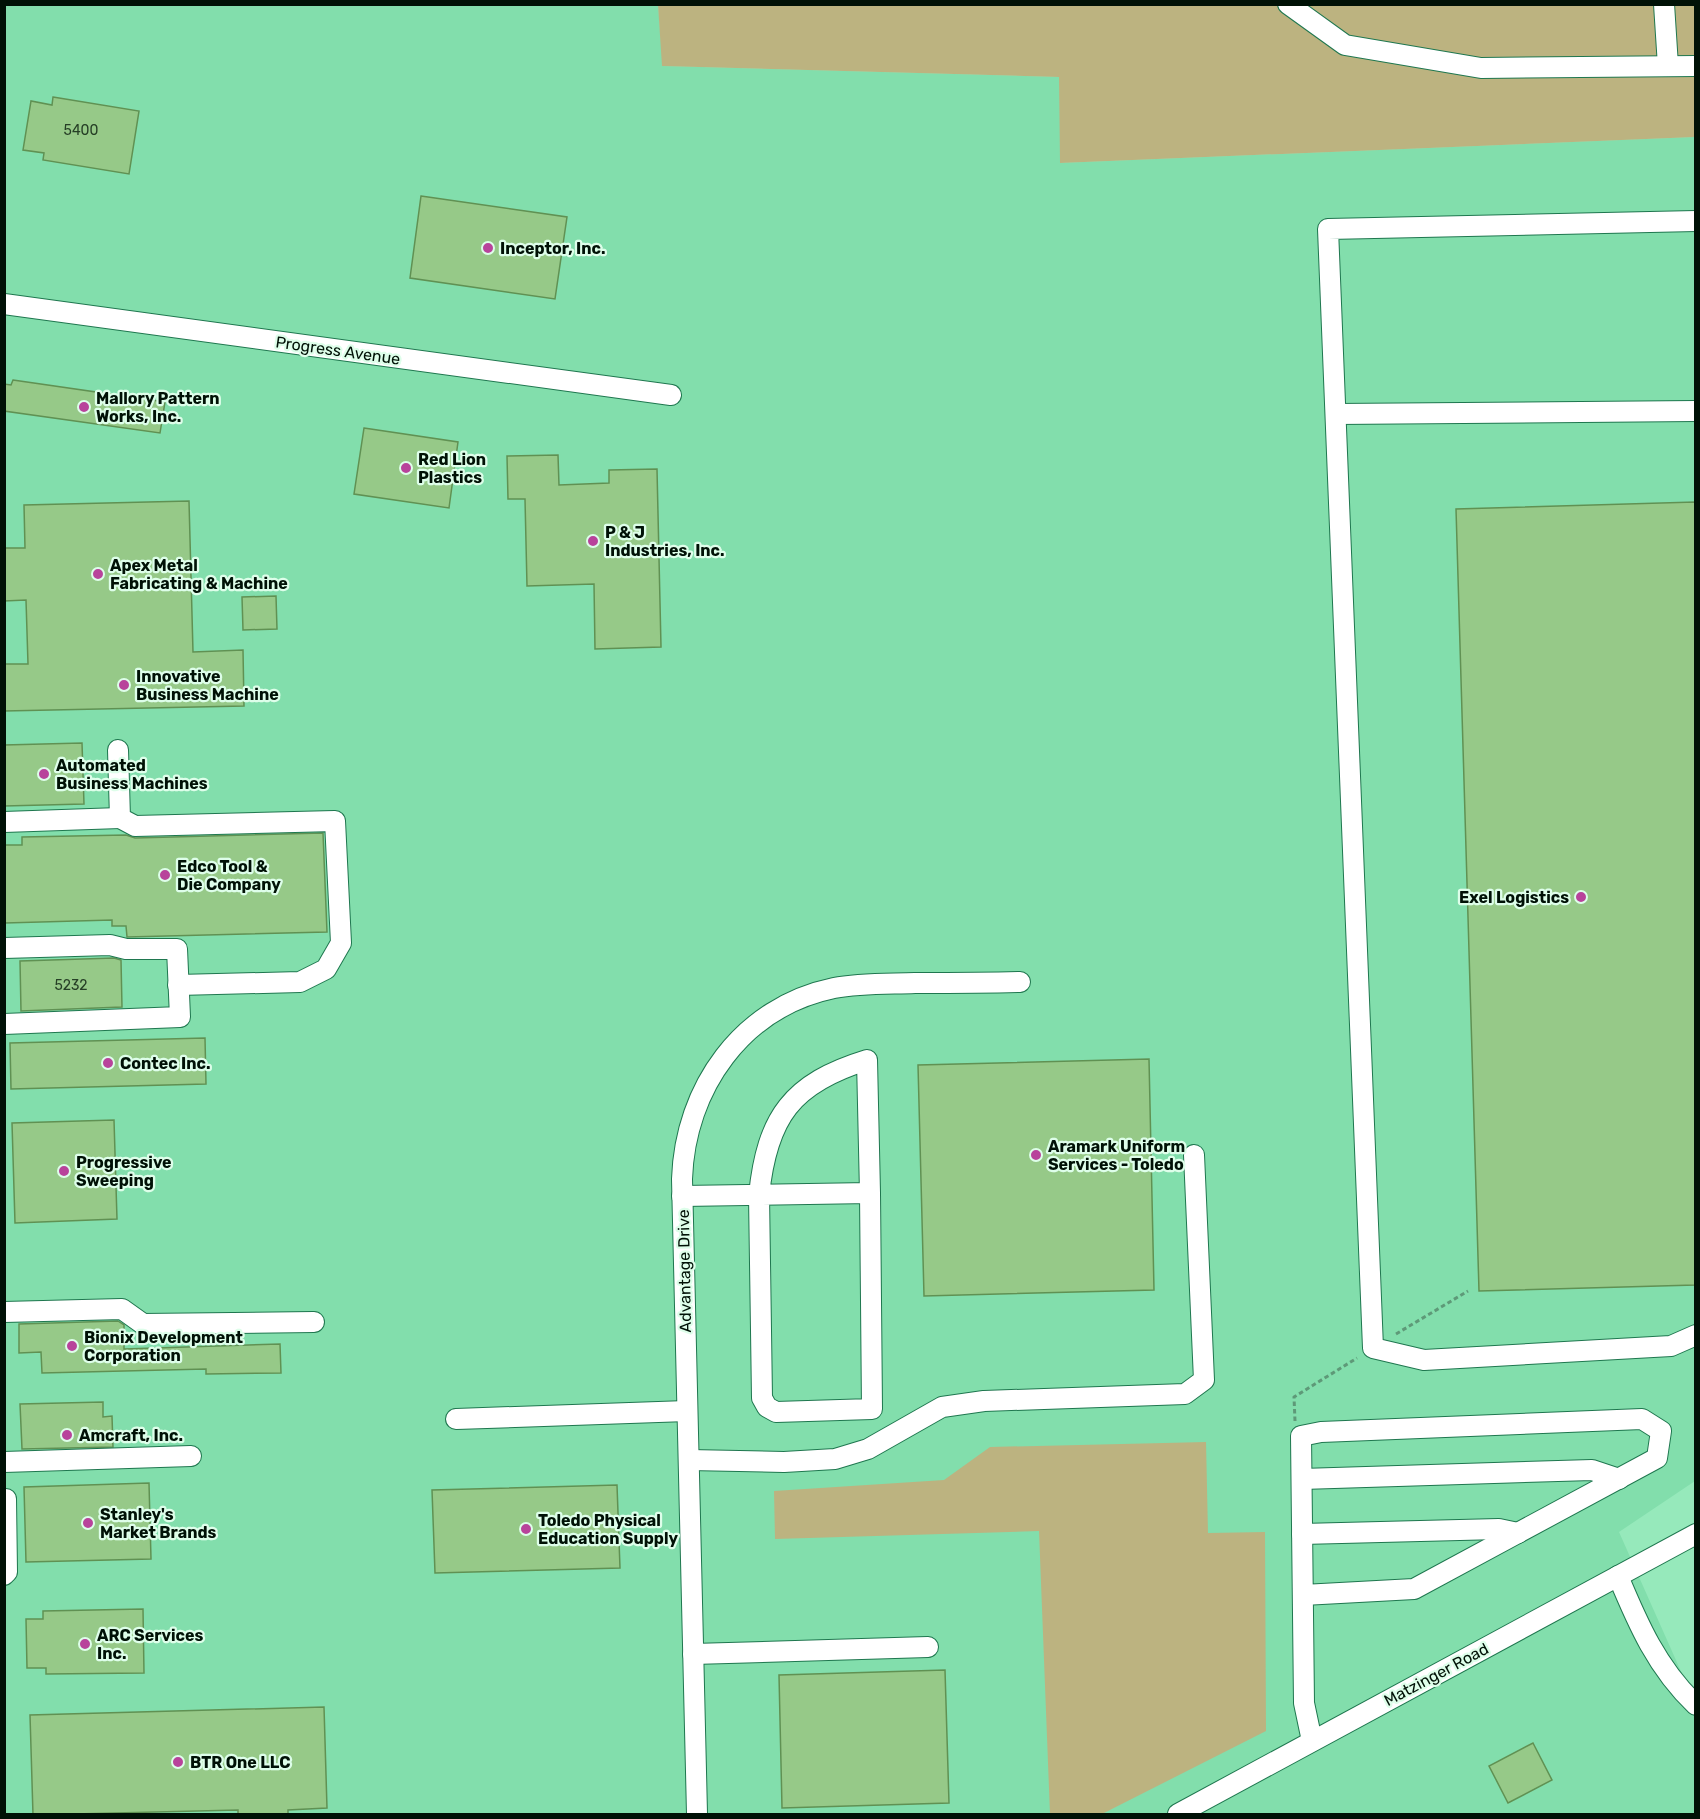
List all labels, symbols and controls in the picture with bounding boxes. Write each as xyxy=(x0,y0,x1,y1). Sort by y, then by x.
house number: 5400 xyxy=(64,122,99,139)
place label: Inceptor, Inc. xyxy=(500,239,605,258)
marker: Inceptor, Inc. xyxy=(481,241,495,255)
street label: Progress Avenue xyxy=(274,332,402,369)
place label: Mallory Pattern Works, Inc. xyxy=(96,389,219,426)
marker: Mallory Pattern Works, Inc. xyxy=(77,400,91,414)
place label: Red Lion Plastics xyxy=(418,450,486,487)
marker: Red Lion Plastics xyxy=(399,461,413,475)
place label: P & J Industries, Inc. xyxy=(605,523,725,560)
marker: P & J Industries, Inc. xyxy=(586,534,600,548)
place label: Apex Metal Fabricating & Machine xyxy=(110,556,288,593)
marker: Apex Metal Fabricating & Machine xyxy=(91,567,105,581)
place label: Innovative Business Machine xyxy=(136,667,279,704)
marker: Innovative Business Machine xyxy=(117,678,131,692)
place label: Automated Business Machines xyxy=(56,756,208,793)
marker: Automated Business Machines xyxy=(37,767,51,781)
place label: Edco Tool & Die Company xyxy=(177,857,281,894)
marker: Edco Tool & Die Company xyxy=(158,868,172,882)
place label: Exel Logistics xyxy=(1459,888,1569,907)
marker: Exel Logistics xyxy=(1574,890,1588,904)
house number: 5232 xyxy=(54,977,88,994)
place label: Contec Inc. xyxy=(120,1054,211,1073)
marker: Contec Inc. xyxy=(101,1056,115,1070)
place label: Aramark Uniform Services - Toledo xyxy=(1048,1137,1185,1174)
marker: Aramark Uniform Services - Toledo xyxy=(1029,1148,1043,1162)
place label: Progressive Sweeping xyxy=(76,1153,172,1190)
marker: Progressive Sweeping xyxy=(57,1164,71,1178)
street label: Advantage Drive xyxy=(674,1209,695,1333)
place label: Bionix Development Corporation xyxy=(84,1328,243,1365)
marker: Bionix Development Corporation xyxy=(65,1339,79,1353)
place label: Amcraft, Inc. xyxy=(79,1426,183,1445)
marker: Amcraft, Inc. xyxy=(60,1428,74,1442)
place label: Stanley's Market Brands xyxy=(100,1505,217,1542)
place label: Toledo Physical Education Supply xyxy=(538,1511,678,1548)
marker: Stanley's Market Brands xyxy=(81,1516,95,1530)
marker: Toledo Physical Education Supply xyxy=(519,1522,533,1536)
place label: ARC Services Inc. xyxy=(97,1626,204,1663)
marker: ARC Services Inc. xyxy=(78,1637,92,1651)
street label: Matzinger Road xyxy=(1381,1639,1492,1710)
place label: BTR One LLC xyxy=(190,1753,290,1772)
marker: BTR One LLC xyxy=(171,1755,185,1769)

